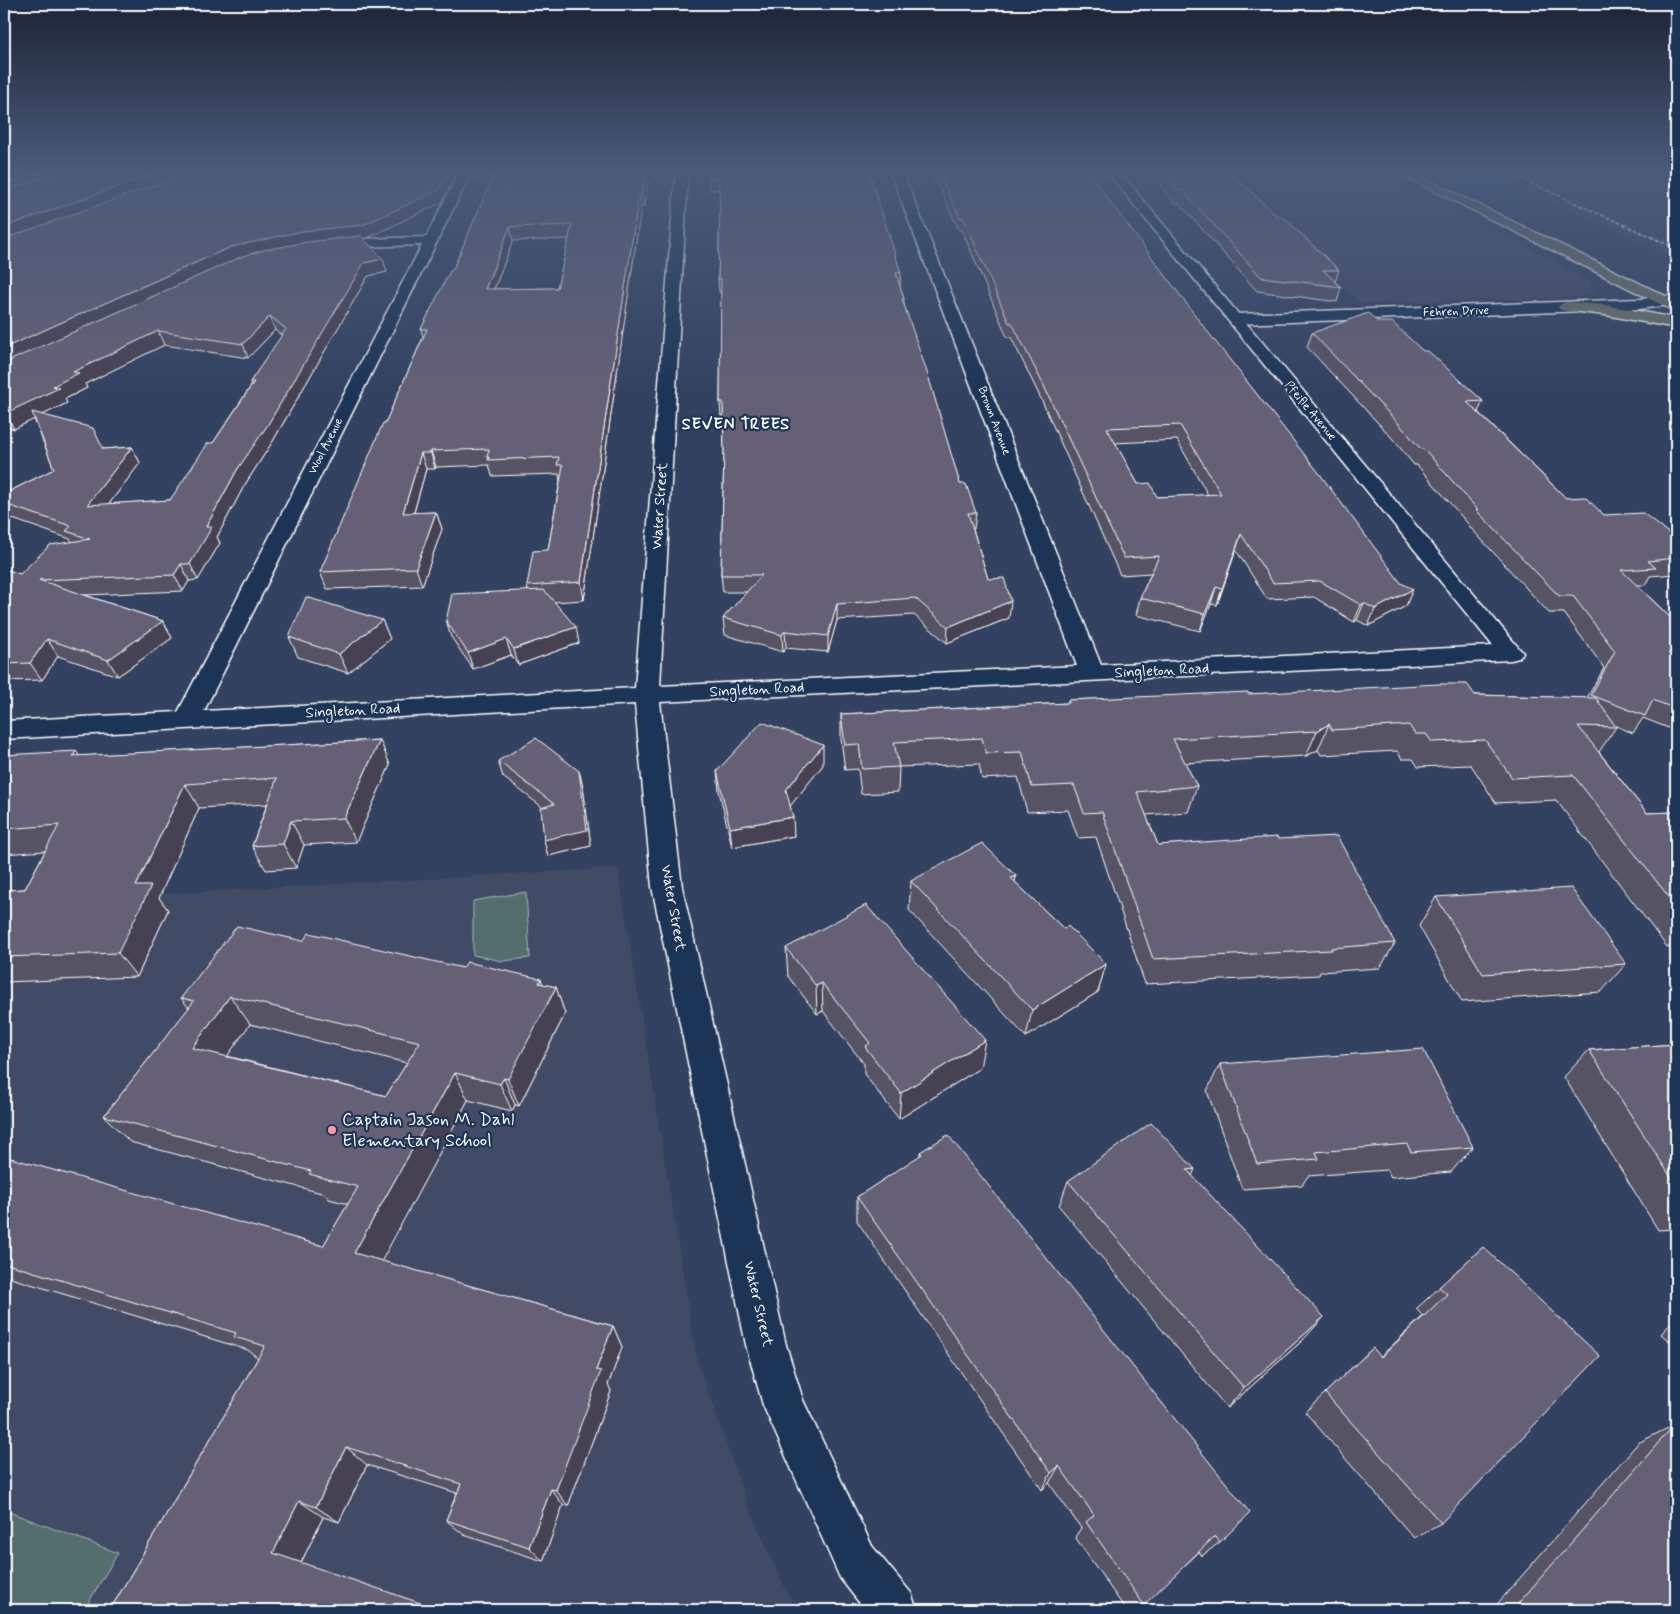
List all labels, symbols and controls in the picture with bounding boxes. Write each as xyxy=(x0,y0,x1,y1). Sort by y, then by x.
street label: Fehren Drive xyxy=(1423,303,1489,321)
street label: Pfeifle Avenue xyxy=(1280,378,1340,444)
street label: Brown Avenue xyxy=(974,384,1014,458)
district label: SEVEN TREES xyxy=(682,414,790,435)
street label: Wool Avenue xyxy=(305,415,347,477)
street label: Water Street xyxy=(647,462,673,550)
street label: Singleton Road xyxy=(1114,659,1210,684)
street label: Singleton Road xyxy=(709,678,805,703)
street label: Singleton Road xyxy=(305,699,401,724)
street label: Water Street xyxy=(656,863,690,953)
place label: Captain Jason M. Dahl Elementary School xyxy=(342,1108,514,1153)
marker: Captain Jason M. Dahl Elementary School xyxy=(326,1124,338,1136)
street label: Water Street xyxy=(738,1259,778,1349)

